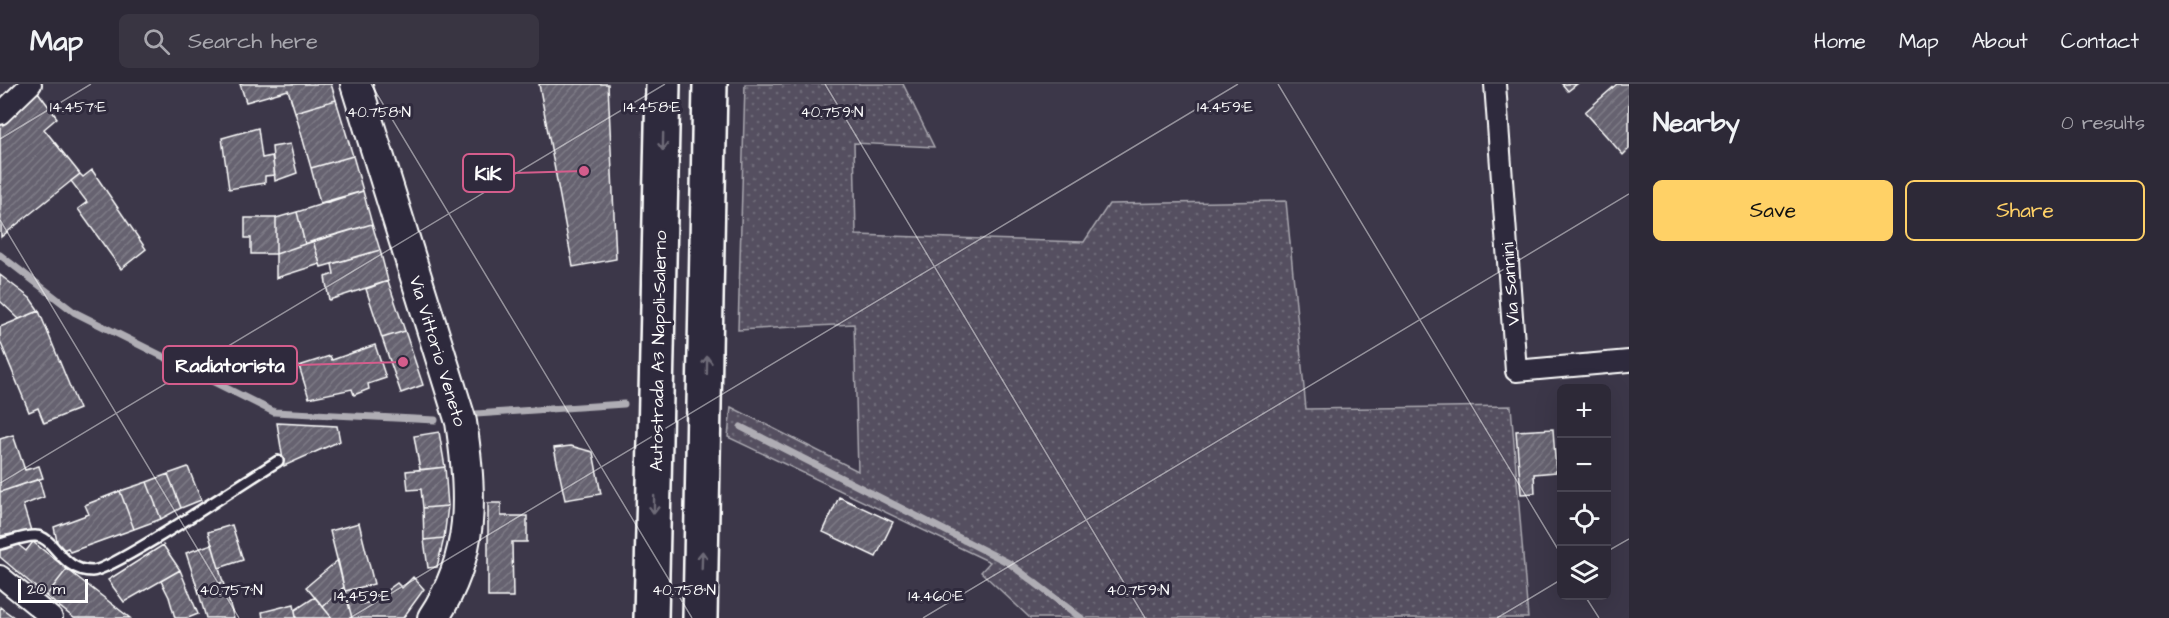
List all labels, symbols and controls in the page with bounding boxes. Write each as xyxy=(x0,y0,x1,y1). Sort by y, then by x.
search box xyxy=(119,14,539,68)
text: Map xyxy=(30,22,83,61)
icon: search xyxy=(140,25,173,58)
text: Search here xyxy=(188,26,318,57)
text: Home xyxy=(1814,27,1866,56)
text: Map xyxy=(1899,27,1939,56)
text: About xyxy=(1972,27,2028,56)
text: Contact xyxy=(2061,27,2139,56)
text: 14.457°E xyxy=(50,97,106,118)
text: 14.458°E xyxy=(624,97,681,118)
text: 14.459°E xyxy=(1197,97,1253,118)
text: 40.758°N xyxy=(347,102,411,123)
text: 40.759°N xyxy=(801,102,863,123)
text: Nearby xyxy=(1653,105,1740,141)
text: 0 results xyxy=(2061,109,2145,137)
one-way arrow xyxy=(657,132,668,152)
callout: KiK xyxy=(463,154,514,192)
text: KiK xyxy=(474,160,503,188)
button: Save xyxy=(1653,180,1893,241)
button: Share xyxy=(1905,180,2145,241)
street label: Autostrada A3 Napoli-Salerno xyxy=(644,230,673,472)
street label: Via Sannini xyxy=(1495,241,1526,327)
street label: Via Vittorio Veneto xyxy=(403,273,472,429)
callout: Radiatorista xyxy=(163,346,297,384)
text: Radiatorista xyxy=(175,352,286,380)
one-way arrow xyxy=(701,355,712,375)
map controls xyxy=(1557,384,1611,600)
button: + xyxy=(1557,384,1611,438)
button: − xyxy=(1557,438,1611,492)
button: locate xyxy=(1557,492,1611,546)
one-way arrow xyxy=(648,495,660,515)
button: layers xyxy=(1557,546,1611,600)
one-way arrow xyxy=(696,550,707,570)
scale bar xyxy=(18,576,88,604)
text: 20 m xyxy=(27,578,65,600)
text: 40.757°N xyxy=(199,580,263,601)
text: 40.758°N xyxy=(652,580,716,601)
text: 40.759°N xyxy=(1107,580,1169,601)
text: 14.459°E xyxy=(334,586,390,607)
text: 14.460°E xyxy=(908,586,964,607)

